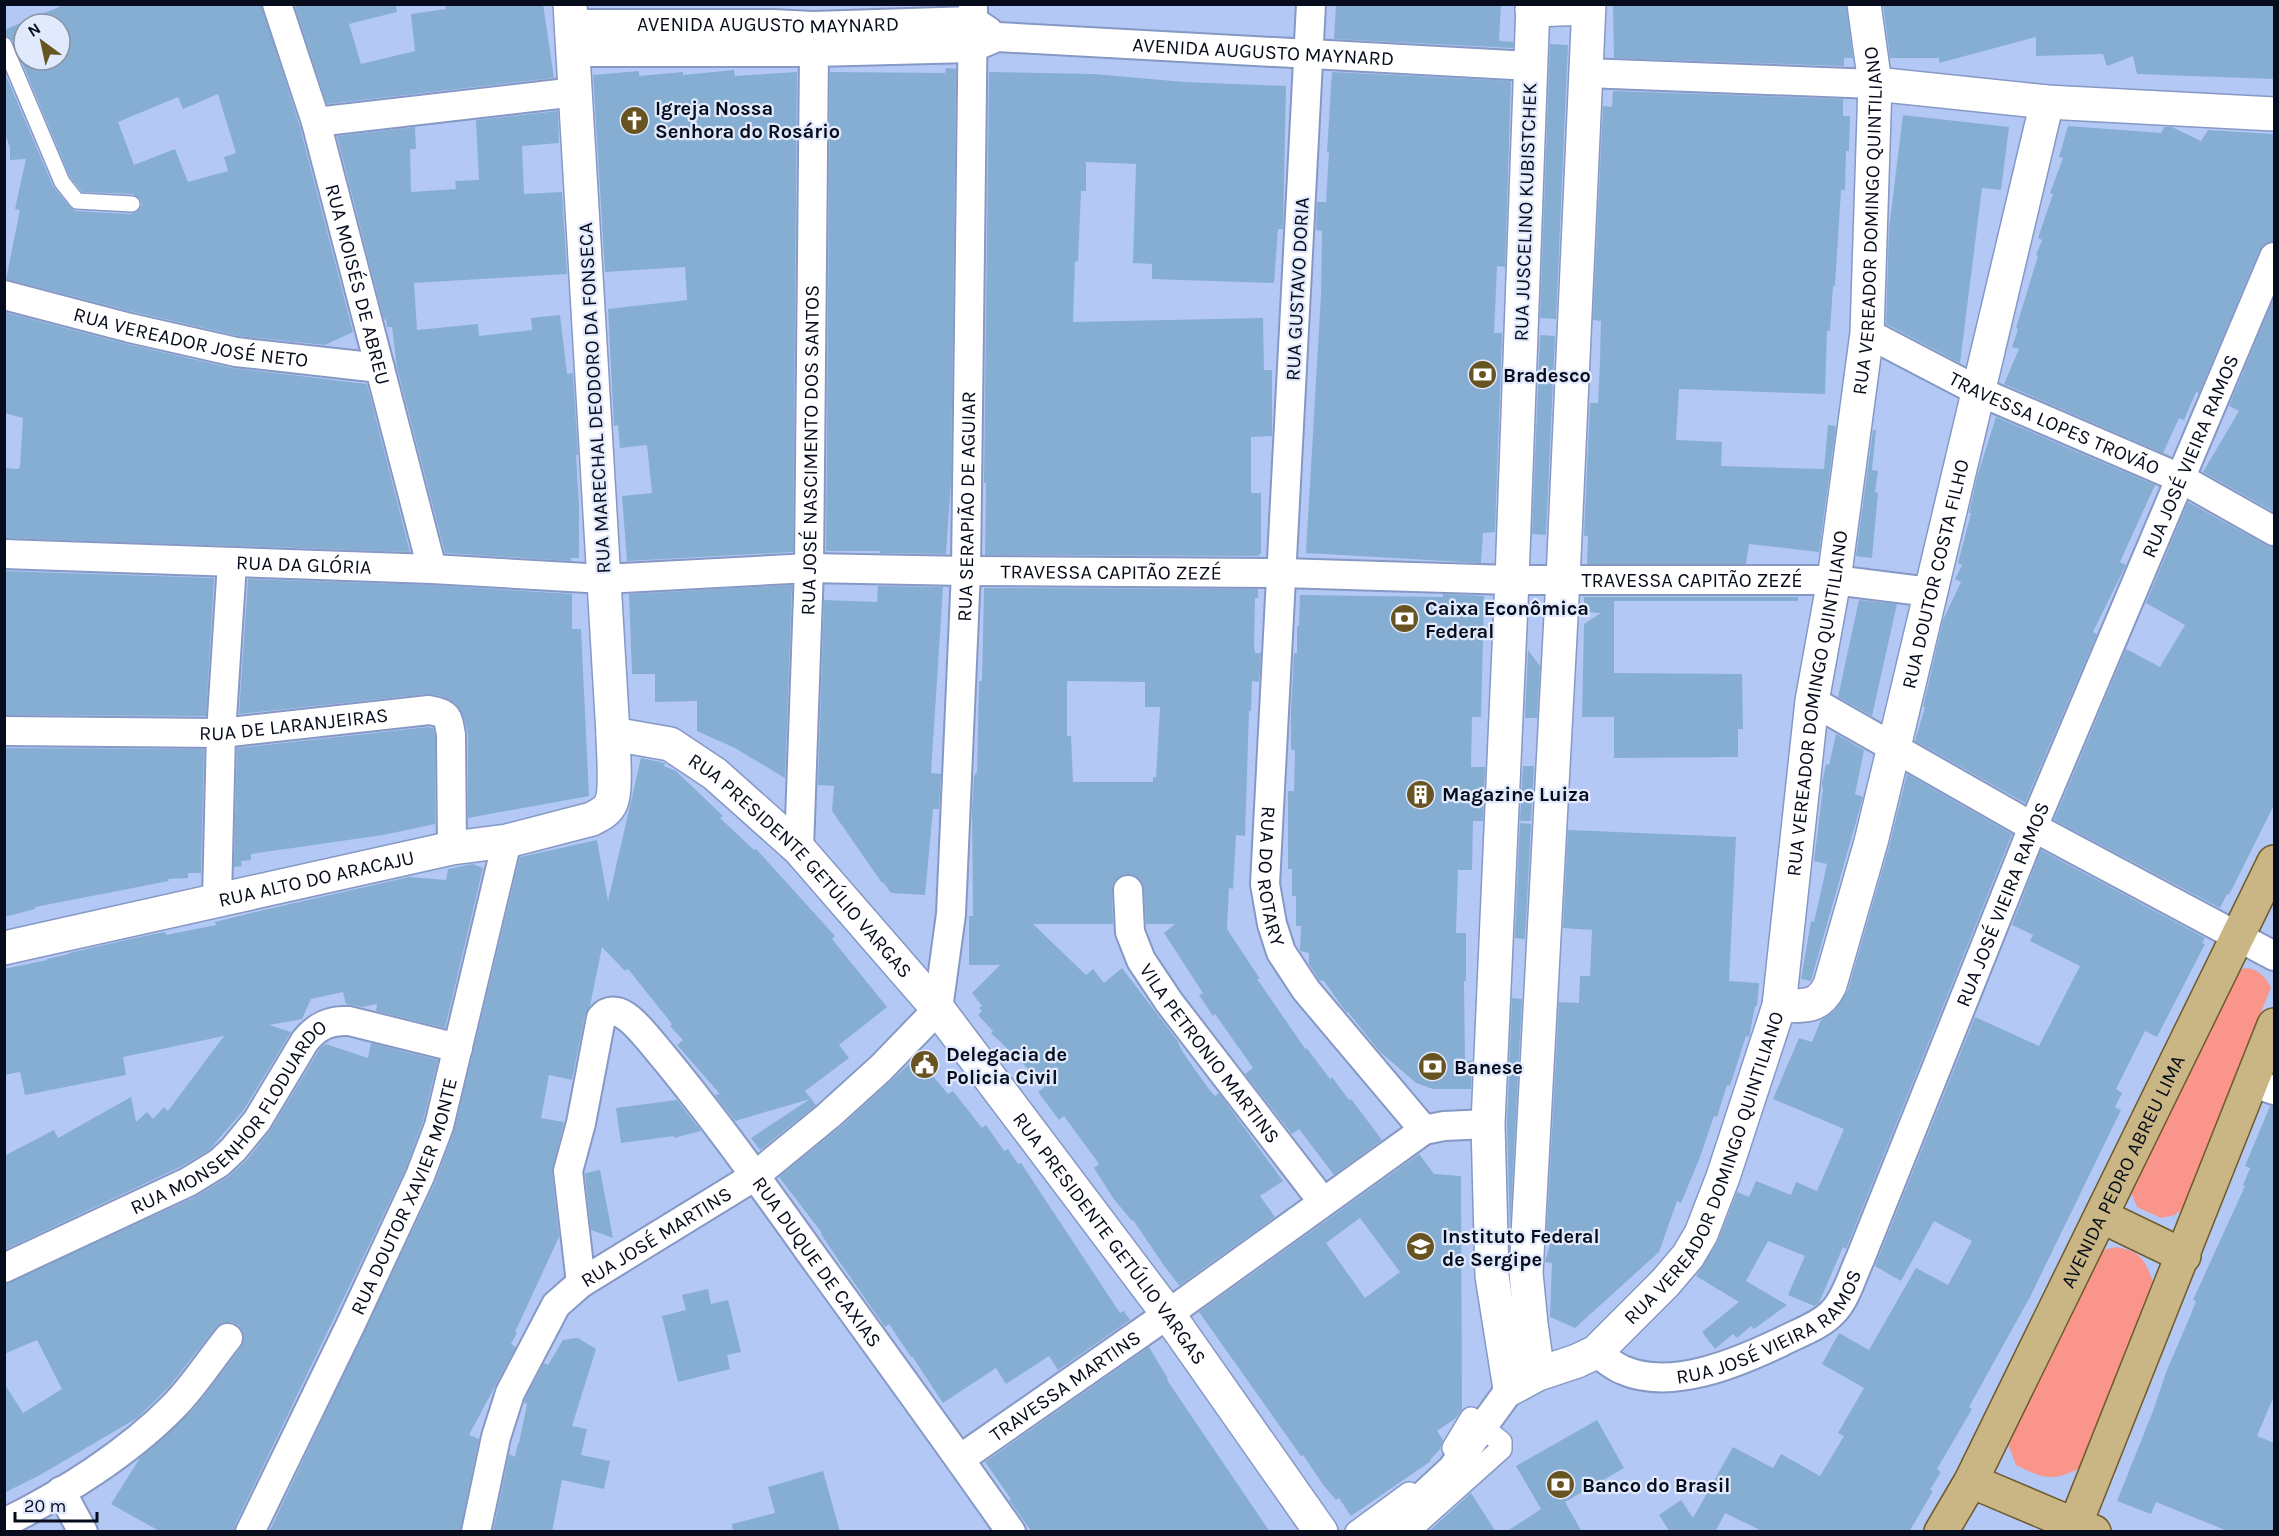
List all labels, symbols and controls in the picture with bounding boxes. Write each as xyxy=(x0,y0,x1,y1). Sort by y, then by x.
north arrow xyxy=(12,12,72,72)
street label: AVENIDA AUGUSTO MAYNARD xyxy=(637,12,899,38)
text: N xyxy=(24,19,44,41)
street label: AVENIDA AUGUSTO MAYNARD xyxy=(1132,33,1395,71)
street label: RUA VEREADOR DOMINGO QUINTILIANO xyxy=(1848,45,1887,397)
street label: RUA JUSCELINO KUBISTCHEK xyxy=(1509,82,1542,342)
place label: Igreja Nossa Senhora do Rosário xyxy=(655,97,840,143)
church icon: Igreja Nossa Senhora do Rosário xyxy=(618,104,650,136)
street label: RUA MOISÉS DE ABREU xyxy=(321,181,395,388)
street label: RUA GUSTAVO DORIA xyxy=(1281,197,1314,381)
street label: RUA MARECHAL DEODORO DA FONSECA xyxy=(574,222,615,574)
street label: RUA JOSÉ NASCIMENTO DOS SANTOS xyxy=(796,285,824,616)
street label: RUA VEREADOR JOSÉ NETO xyxy=(71,303,309,372)
street label: RUA JOSÉ VIEIRA RAMOS xyxy=(2137,351,2243,561)
bank icon: Bradesco xyxy=(1466,359,1498,391)
place label: Bradesco xyxy=(1503,364,1591,387)
street label: TRAVESSA LOPES TROVÃO xyxy=(1945,367,2163,480)
street label: RUA SERAPIÃO DE AGUIAR xyxy=(953,391,980,622)
street label: RUA DOUTOR COSTA FILHO xyxy=(1897,457,1974,691)
street label: RUA VEREADOR DOMINGO QUINTILIANO xyxy=(1782,529,1853,878)
street label: RUA DA GLÓRIA xyxy=(236,551,372,579)
street label: TRAVESSA CAPITÃO ZEZÉ xyxy=(1000,560,1222,585)
street label: TRAVESSA CAPITÃO ZEZÉ xyxy=(1581,568,1803,592)
place label: Caixa Econômica Federal xyxy=(1425,597,1589,643)
bank icon: Caixa Econômica Federal xyxy=(1388,603,1420,635)
street label: RUA DE LARANJEIRAS xyxy=(199,704,389,745)
street label: RUA PRESIDENTE GETÚLIO VARGAS xyxy=(684,749,917,983)
building icon: Magazine Luiza xyxy=(1405,778,1437,810)
place label: Magazine Luiza xyxy=(1442,783,1590,806)
street label: RUA JOSÉ VIEIRA RAMOS xyxy=(1951,799,2054,1010)
street label: RUA DO ROTARY xyxy=(1252,806,1290,950)
street label: RUA ALTO DO ARACAJU xyxy=(216,846,417,912)
street label: VILA PETRONIO MARTINS xyxy=(1135,959,1284,1148)
street label: RUA VEREADOR DOMINGO QUINTILIANO xyxy=(1619,1009,1788,1329)
street label: RUA MONSENHOR FLODUARDO xyxy=(127,1015,331,1219)
place label: Delegacia de Policia Civil xyxy=(946,1043,1067,1089)
public building icon: Delegacia de Policia Civil xyxy=(909,1049,941,1081)
bank icon: Banese xyxy=(1417,1051,1449,1083)
street label: AVENIDA PEDRO ABREU LIMA xyxy=(2056,1051,2190,1292)
place label: Banese xyxy=(1454,1056,1523,1079)
street label: RUA DOUTOR XAVIER MONTE xyxy=(346,1076,462,1319)
street label: RUA PRESIDENTE GETÚLIO VARGAS xyxy=(1008,1108,1211,1369)
street label: RUA DUQUE DE CAXIAS xyxy=(747,1172,886,1352)
street label: RUA JOSÉ MARTINS xyxy=(577,1182,736,1292)
place label: Instituto Federal de Sergipe xyxy=(1442,1225,1600,1271)
school or university icon: Instituto Federal de Sergipe xyxy=(1405,1231,1437,1263)
street label: RUA JOSÉ VIEIRA RAMOS xyxy=(1675,1266,1866,1389)
street label: TRAVESSA MARTINS xyxy=(986,1326,1145,1447)
bank icon: Banco do Brasil xyxy=(1545,1469,1577,1501)
place label: Banco do Brasil xyxy=(1582,1474,1730,1497)
scale bar xyxy=(15,1485,98,1523)
text: 20 m xyxy=(24,1495,66,1517)

